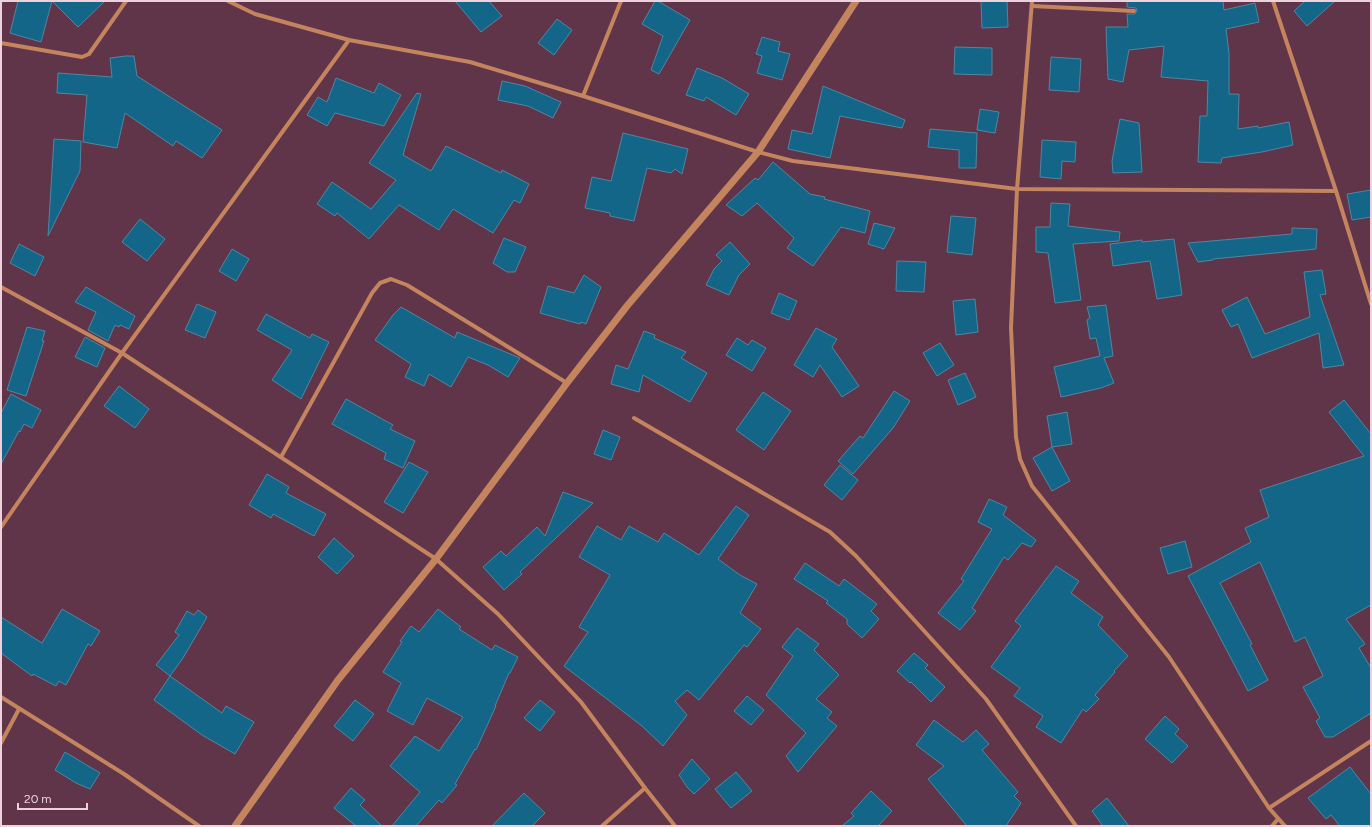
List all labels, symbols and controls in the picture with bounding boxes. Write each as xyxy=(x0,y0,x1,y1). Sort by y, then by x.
scale bar xyxy=(18,785,87,811)
text: 20 m xyxy=(24,792,52,806)

